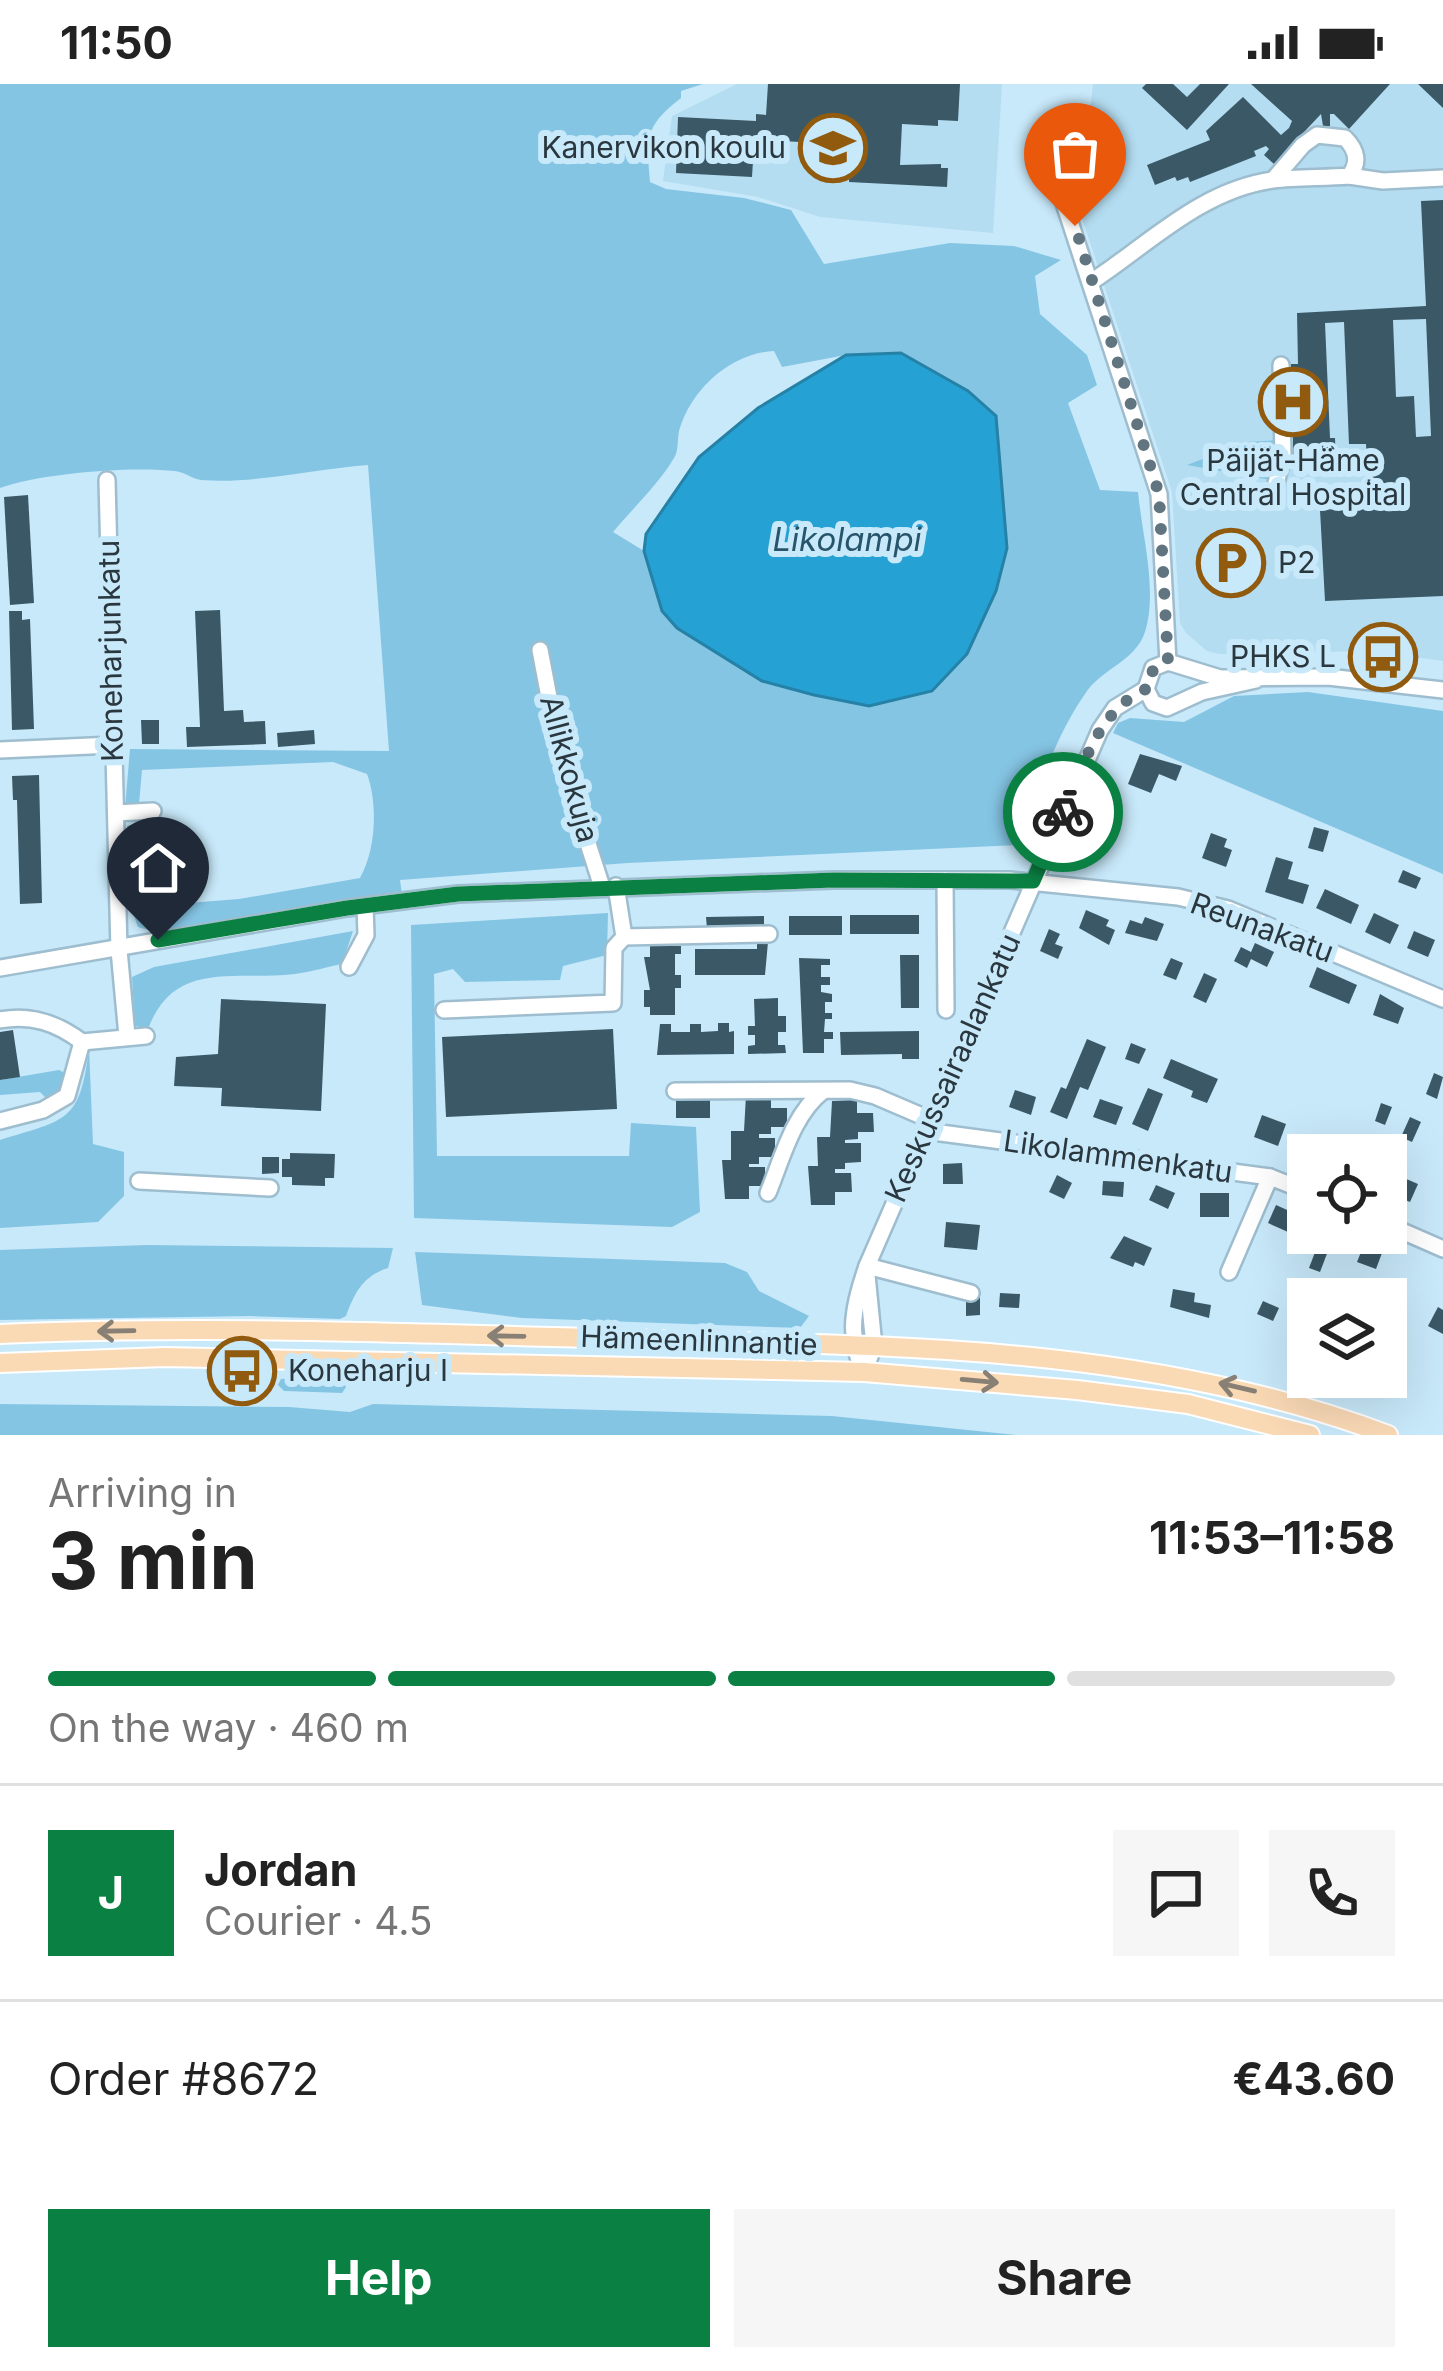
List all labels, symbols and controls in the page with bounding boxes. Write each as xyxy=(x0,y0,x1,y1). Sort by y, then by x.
text: 11:50 xyxy=(60,15,173,70)
pin xyxy=(1024,103,1126,226)
school or university icon: Kanervikon koulu xyxy=(798,113,868,183)
icon: bag xyxy=(1042,121,1108,187)
place label: Kanervikon koulu xyxy=(541,129,786,165)
hospital icon: Päijät-Häme Central Hospital xyxy=(1258,367,1328,437)
place label: Päijät-Häme Central Hospital xyxy=(1180,442,1406,512)
water label: Likolampi xyxy=(772,519,923,559)
parking icon: P2 xyxy=(1196,528,1266,598)
street label: Koneharjunkatu xyxy=(90,540,130,762)
place label: P2 xyxy=(1278,544,1315,580)
bus stop icon: PHKS L xyxy=(1348,622,1418,692)
place label: PHKS L xyxy=(1230,638,1336,674)
street label: Allikkokuja xyxy=(533,691,607,846)
courier xyxy=(1003,752,1123,872)
icon: bike xyxy=(1030,779,1096,845)
pin xyxy=(107,817,209,940)
icon: home xyxy=(125,835,191,901)
street label: Reunakatu xyxy=(1186,885,1339,970)
street label: Keskussairaalankatu xyxy=(877,928,1028,1207)
street label: Likolammenkatu xyxy=(1001,1122,1235,1190)
map controls xyxy=(1287,1134,1407,1398)
button: locate xyxy=(1287,1134,1407,1254)
button: layers xyxy=(1287,1278,1407,1398)
street label: Hämeenlinnantie xyxy=(580,1318,818,1362)
one-way arrow xyxy=(97,1319,136,1342)
one-way arrow xyxy=(487,1324,526,1347)
bus stop icon: Koneharju I xyxy=(207,1336,277,1406)
place label: Koneharju I xyxy=(288,1352,448,1388)
one-way arrow xyxy=(960,1370,999,1393)
one-way arrow xyxy=(1218,1375,1256,1398)
text: Arriving in xyxy=(48,1469,237,1516)
text: 11:53–11:58 xyxy=(1149,1510,1395,1565)
text: 3 min xyxy=(48,1513,258,1608)
text: On the way · 460 m xyxy=(48,1704,409,1751)
button: chat xyxy=(1113,1830,1239,1956)
button: phone xyxy=(1269,1830,1395,1956)
text: Jordan xyxy=(204,1842,358,1897)
text: J xyxy=(98,1865,124,1920)
text: Courier · 4.5 xyxy=(204,1897,433,1944)
text: Order #8672 xyxy=(48,2051,319,2106)
text: €43.60 xyxy=(1232,2051,1395,2106)
button: Help xyxy=(48,2209,710,2347)
button: Share xyxy=(734,2209,1395,2347)

